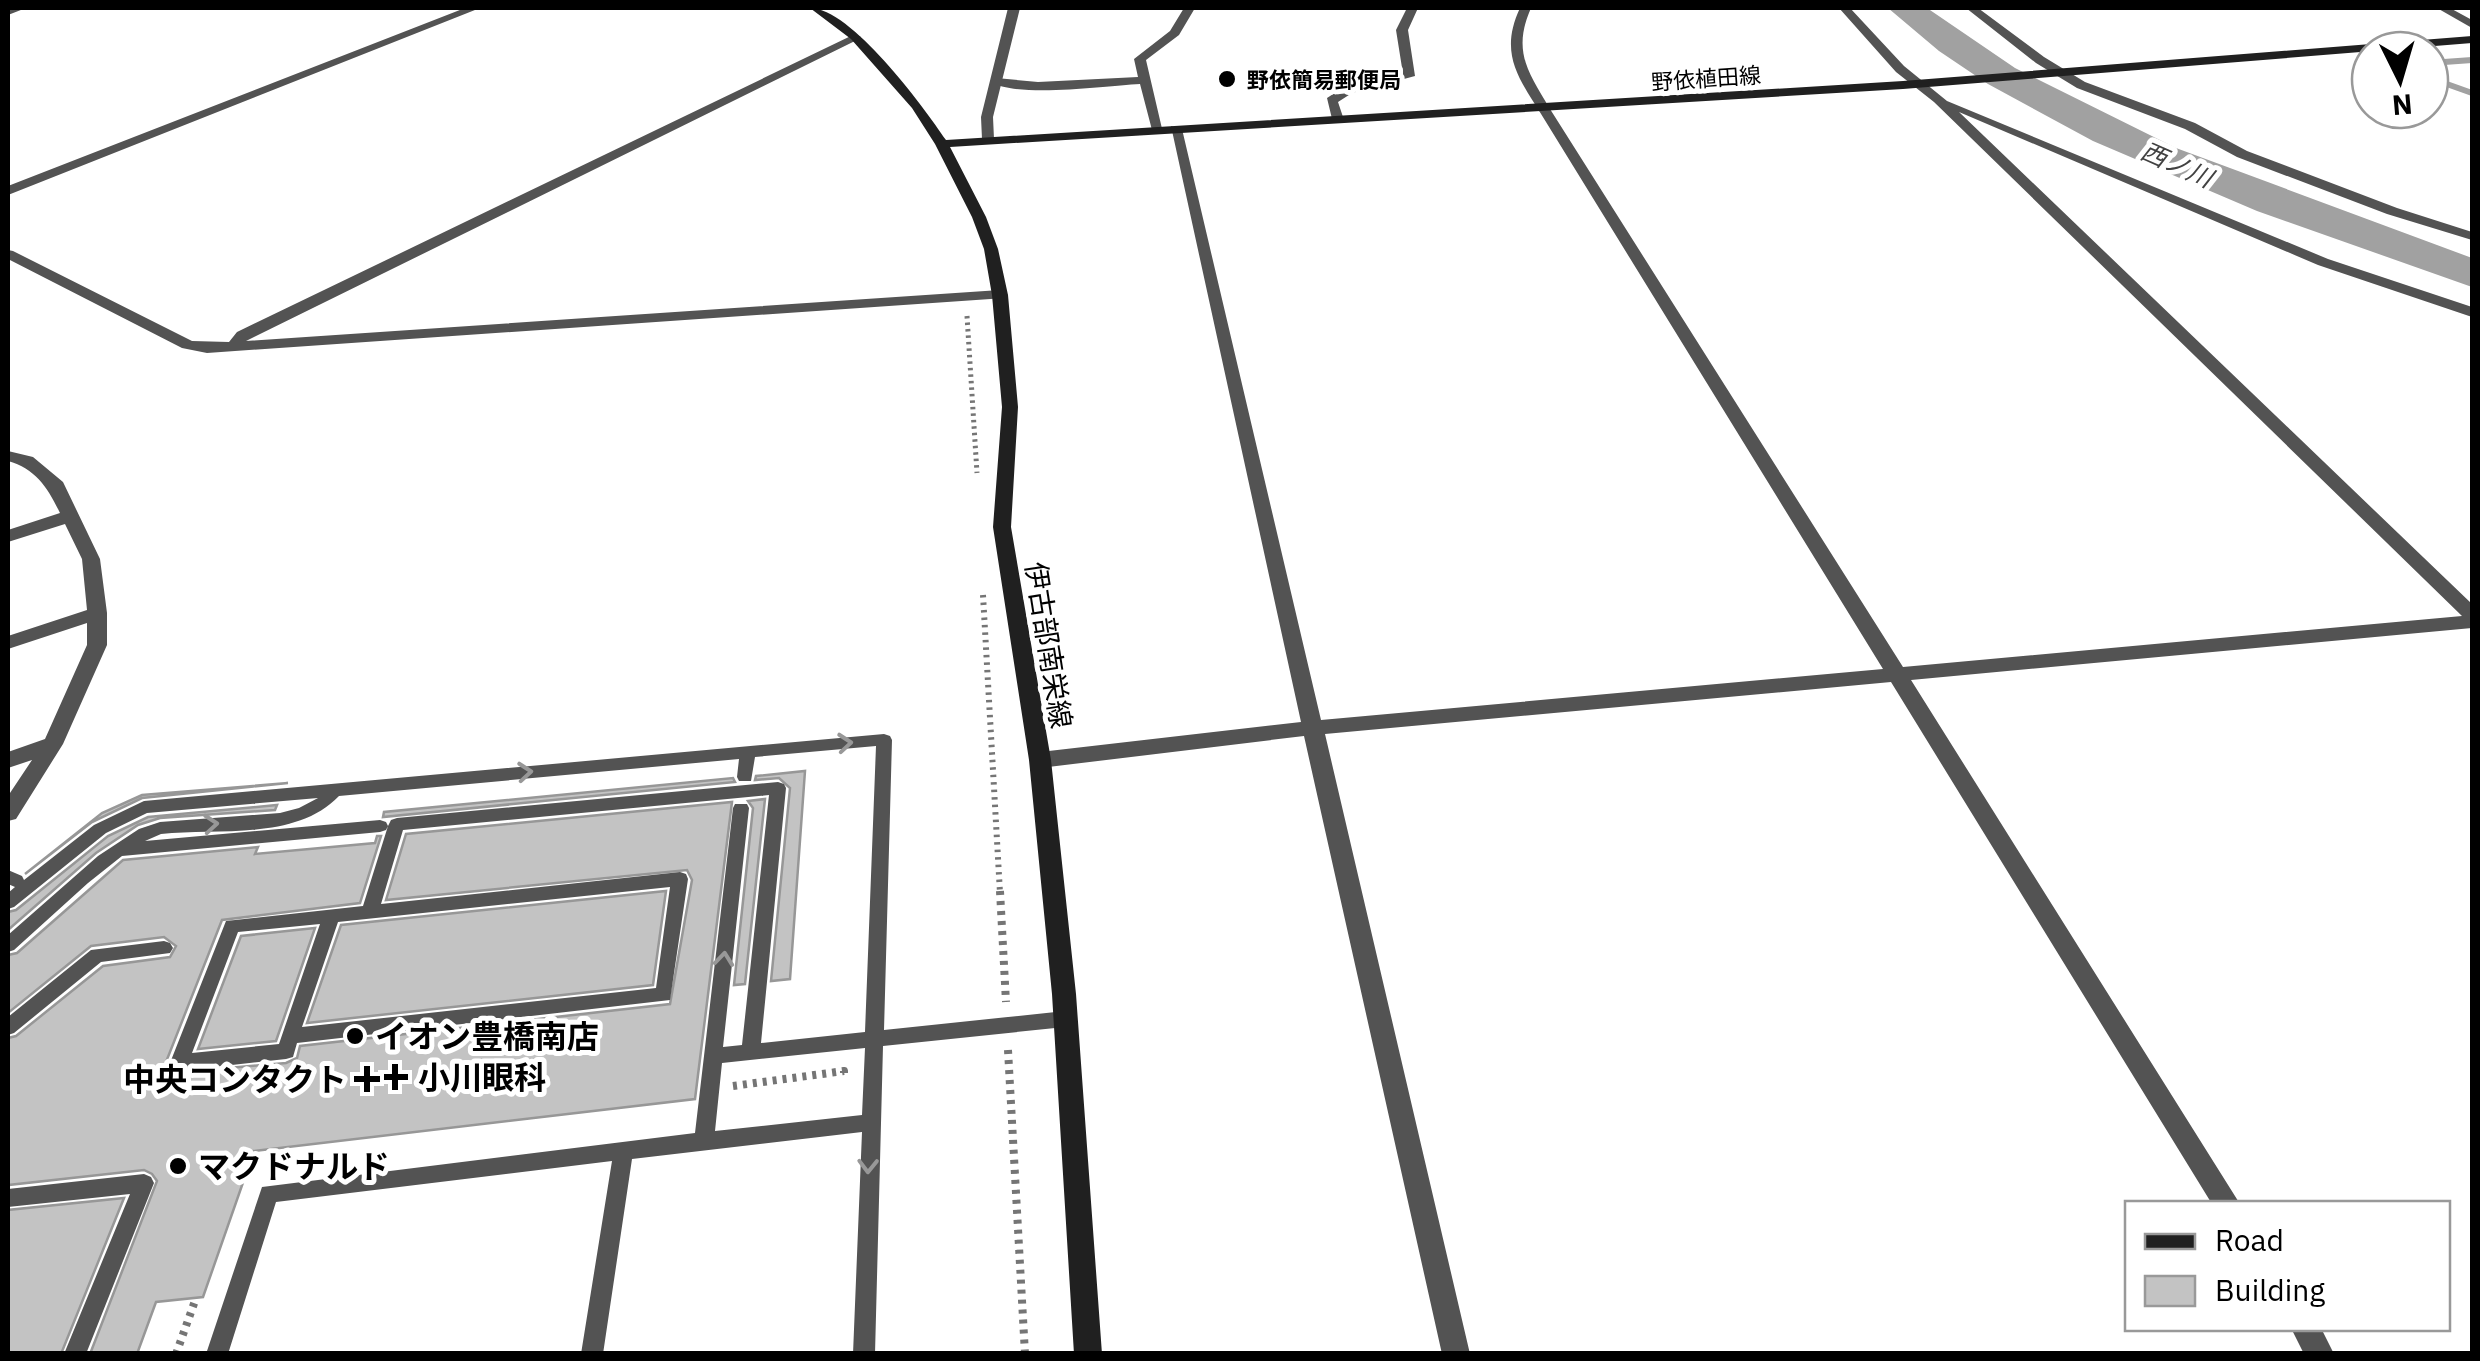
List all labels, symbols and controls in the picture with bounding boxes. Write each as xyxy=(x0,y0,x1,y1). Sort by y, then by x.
north arrow xyxy=(2350,30,2450,130)
street label: 野依植田線 xyxy=(1650,60,1762,96)
place label: 野依簡易郵便局 xyxy=(1247,65,1401,94)
marker: 野依簡易郵便局 xyxy=(1216,68,1238,90)
text: N xyxy=(2391,86,2414,125)
water label: 西ノ川 xyxy=(2136,134,2221,196)
street label: 伊古部南栄線 xyxy=(1018,559,1080,731)
one-way arrow xyxy=(837,733,853,755)
one-way arrow xyxy=(517,762,533,784)
one-way arrow xyxy=(204,813,220,835)
one-way arrow xyxy=(713,950,734,966)
place label: イオン豊橋南店 xyxy=(375,1015,599,1057)
marker: イオン豊橋南店 xyxy=(344,1025,366,1047)
place label: 小川眼科 xyxy=(418,1056,546,1098)
place label: 中央コンタクト xyxy=(123,1058,347,1100)
marker: 小川眼科 xyxy=(382,1064,408,1090)
marker: 中央コンタクト xyxy=(356,1068,378,1090)
place label: マクドナルド xyxy=(198,1145,390,1187)
marker: マクドナルド xyxy=(167,1155,189,1177)
one-way arrow xyxy=(857,1158,878,1174)
legend xyxy=(2125,1201,2450,1331)
text: Road xyxy=(2215,1220,2284,1259)
text: Building xyxy=(2215,1270,2325,1309)

